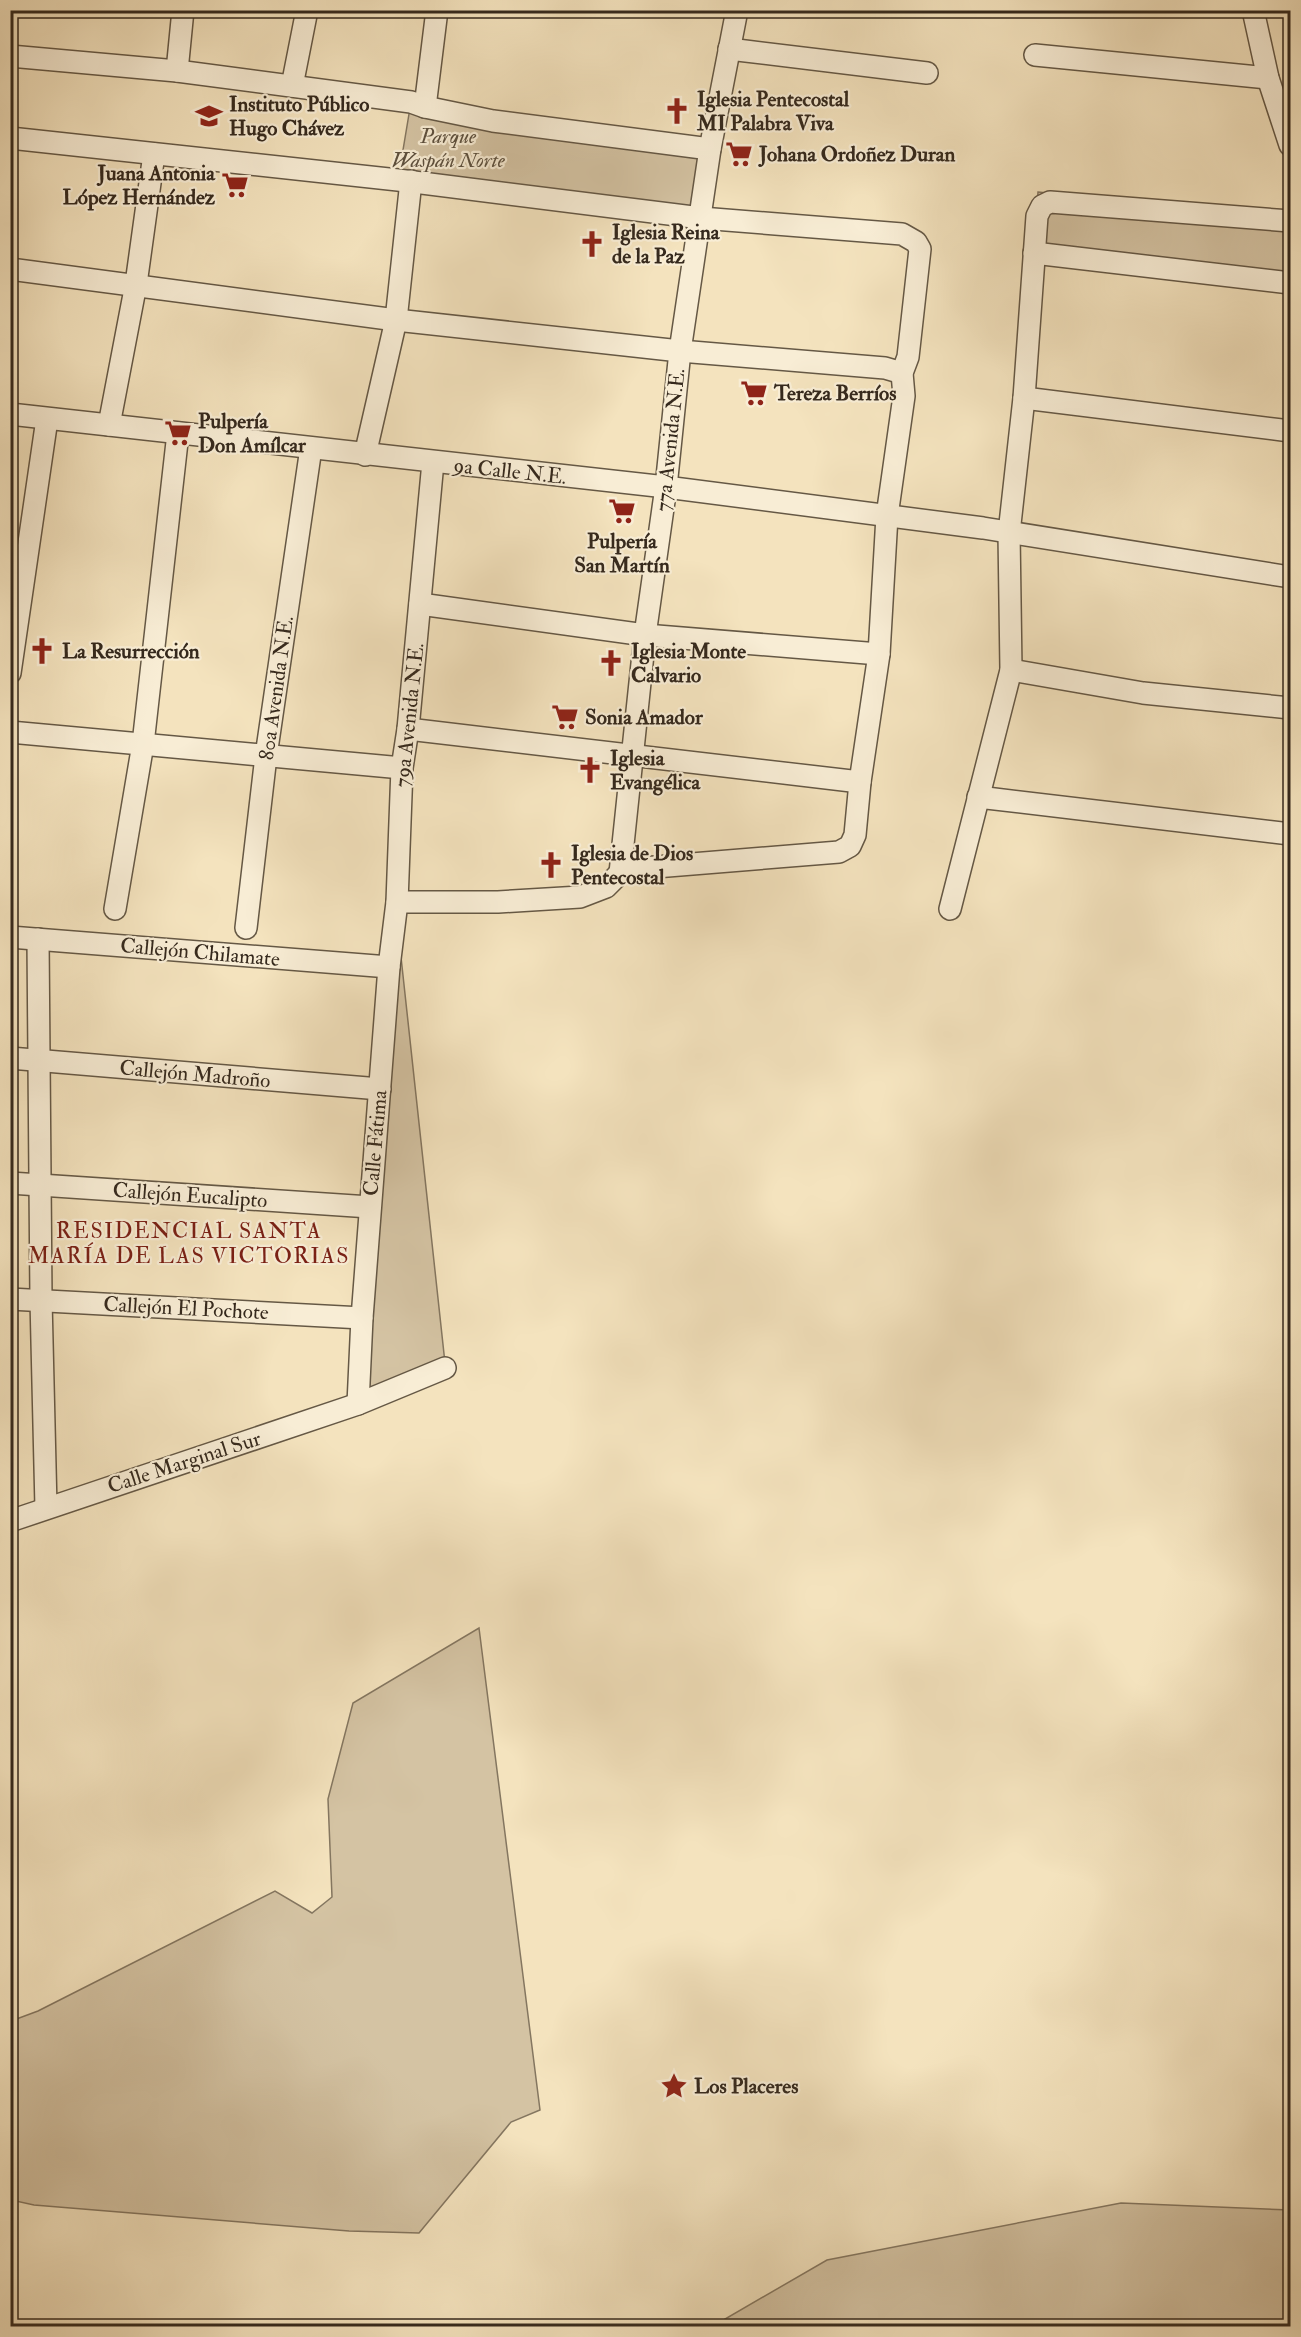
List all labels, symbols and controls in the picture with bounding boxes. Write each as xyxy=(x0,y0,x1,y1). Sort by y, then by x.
place label: Iglesia Pentecostal MI Palabra Viva xyxy=(696,86,850,137)
place label: Instituto Público Hugo Chávez xyxy=(229,91,369,142)
church icon: Iglesia Pentecostal MI Palabra Viva xyxy=(662,96,692,126)
school or university icon: Instituto Público Hugo Chávez xyxy=(194,101,224,131)
park label: Parque Waspán Norte xyxy=(391,123,506,174)
supermarket icon: Johana Ordoñez Duran xyxy=(724,139,754,169)
place label: Johana Ordoñez Duran xyxy=(758,141,955,168)
place label: Juana Antonia López Hernández xyxy=(63,160,216,211)
supermarket icon: Juana Antonia López Hernández xyxy=(220,170,250,200)
place label: Iglesia Reina de la Paz xyxy=(612,219,721,270)
church icon: Iglesia Reina de la Paz xyxy=(577,229,607,259)
street label: 77a Avenida N.E. xyxy=(650,367,691,513)
supermarket icon: Tereza Berríos xyxy=(739,378,769,408)
place label: Tereza Berríos xyxy=(773,380,896,407)
place label: Pulpería Don Amílcar xyxy=(198,408,307,459)
supermarket icon: Pulpería Don Amílcar xyxy=(163,418,193,448)
street label: 9a Calle N.E. xyxy=(450,452,568,491)
supermarket icon: Pulpería San Martín xyxy=(607,496,637,526)
place label: Pulpería San Martín xyxy=(574,528,670,579)
street label: 80a Avenida N.E. xyxy=(253,614,300,762)
church icon: La Resurrección xyxy=(27,636,57,666)
place label: La Resurrección xyxy=(62,638,200,665)
place label: Iglesia Monte Calvario xyxy=(631,638,746,689)
street label: 79a Avenida N.E. xyxy=(388,641,431,789)
church icon: Iglesia Monte Calvario xyxy=(596,648,626,678)
supermarket icon: Sonia Amador xyxy=(550,702,580,732)
place label: Sonia Amador xyxy=(585,704,704,731)
place label: Iglesia Evangélica xyxy=(610,745,702,796)
church icon: Iglesia Evangélica xyxy=(575,755,605,785)
place label: Iglesia de Dios Pentecostal xyxy=(571,840,693,891)
church icon: Iglesia de Dios Pentecostal xyxy=(536,850,566,880)
street label: Callejón Chilamate xyxy=(119,932,281,973)
street label: Callejón Madroño xyxy=(118,1054,272,1095)
street label: Calle Fátima xyxy=(357,1089,394,1197)
street label: Callejón Eucalipto xyxy=(112,1177,268,1214)
district label: RESIDENCIAL SANTA MARÍA DE LAS VICTORIAS xyxy=(28,1217,350,1270)
street label: Callejón El Pochote xyxy=(103,1291,270,1326)
street label: Calle Marginal Sur xyxy=(104,1425,264,1500)
place icon: Los Placeres xyxy=(659,2071,689,2101)
place label: Los Placeres xyxy=(694,2073,798,2100)

